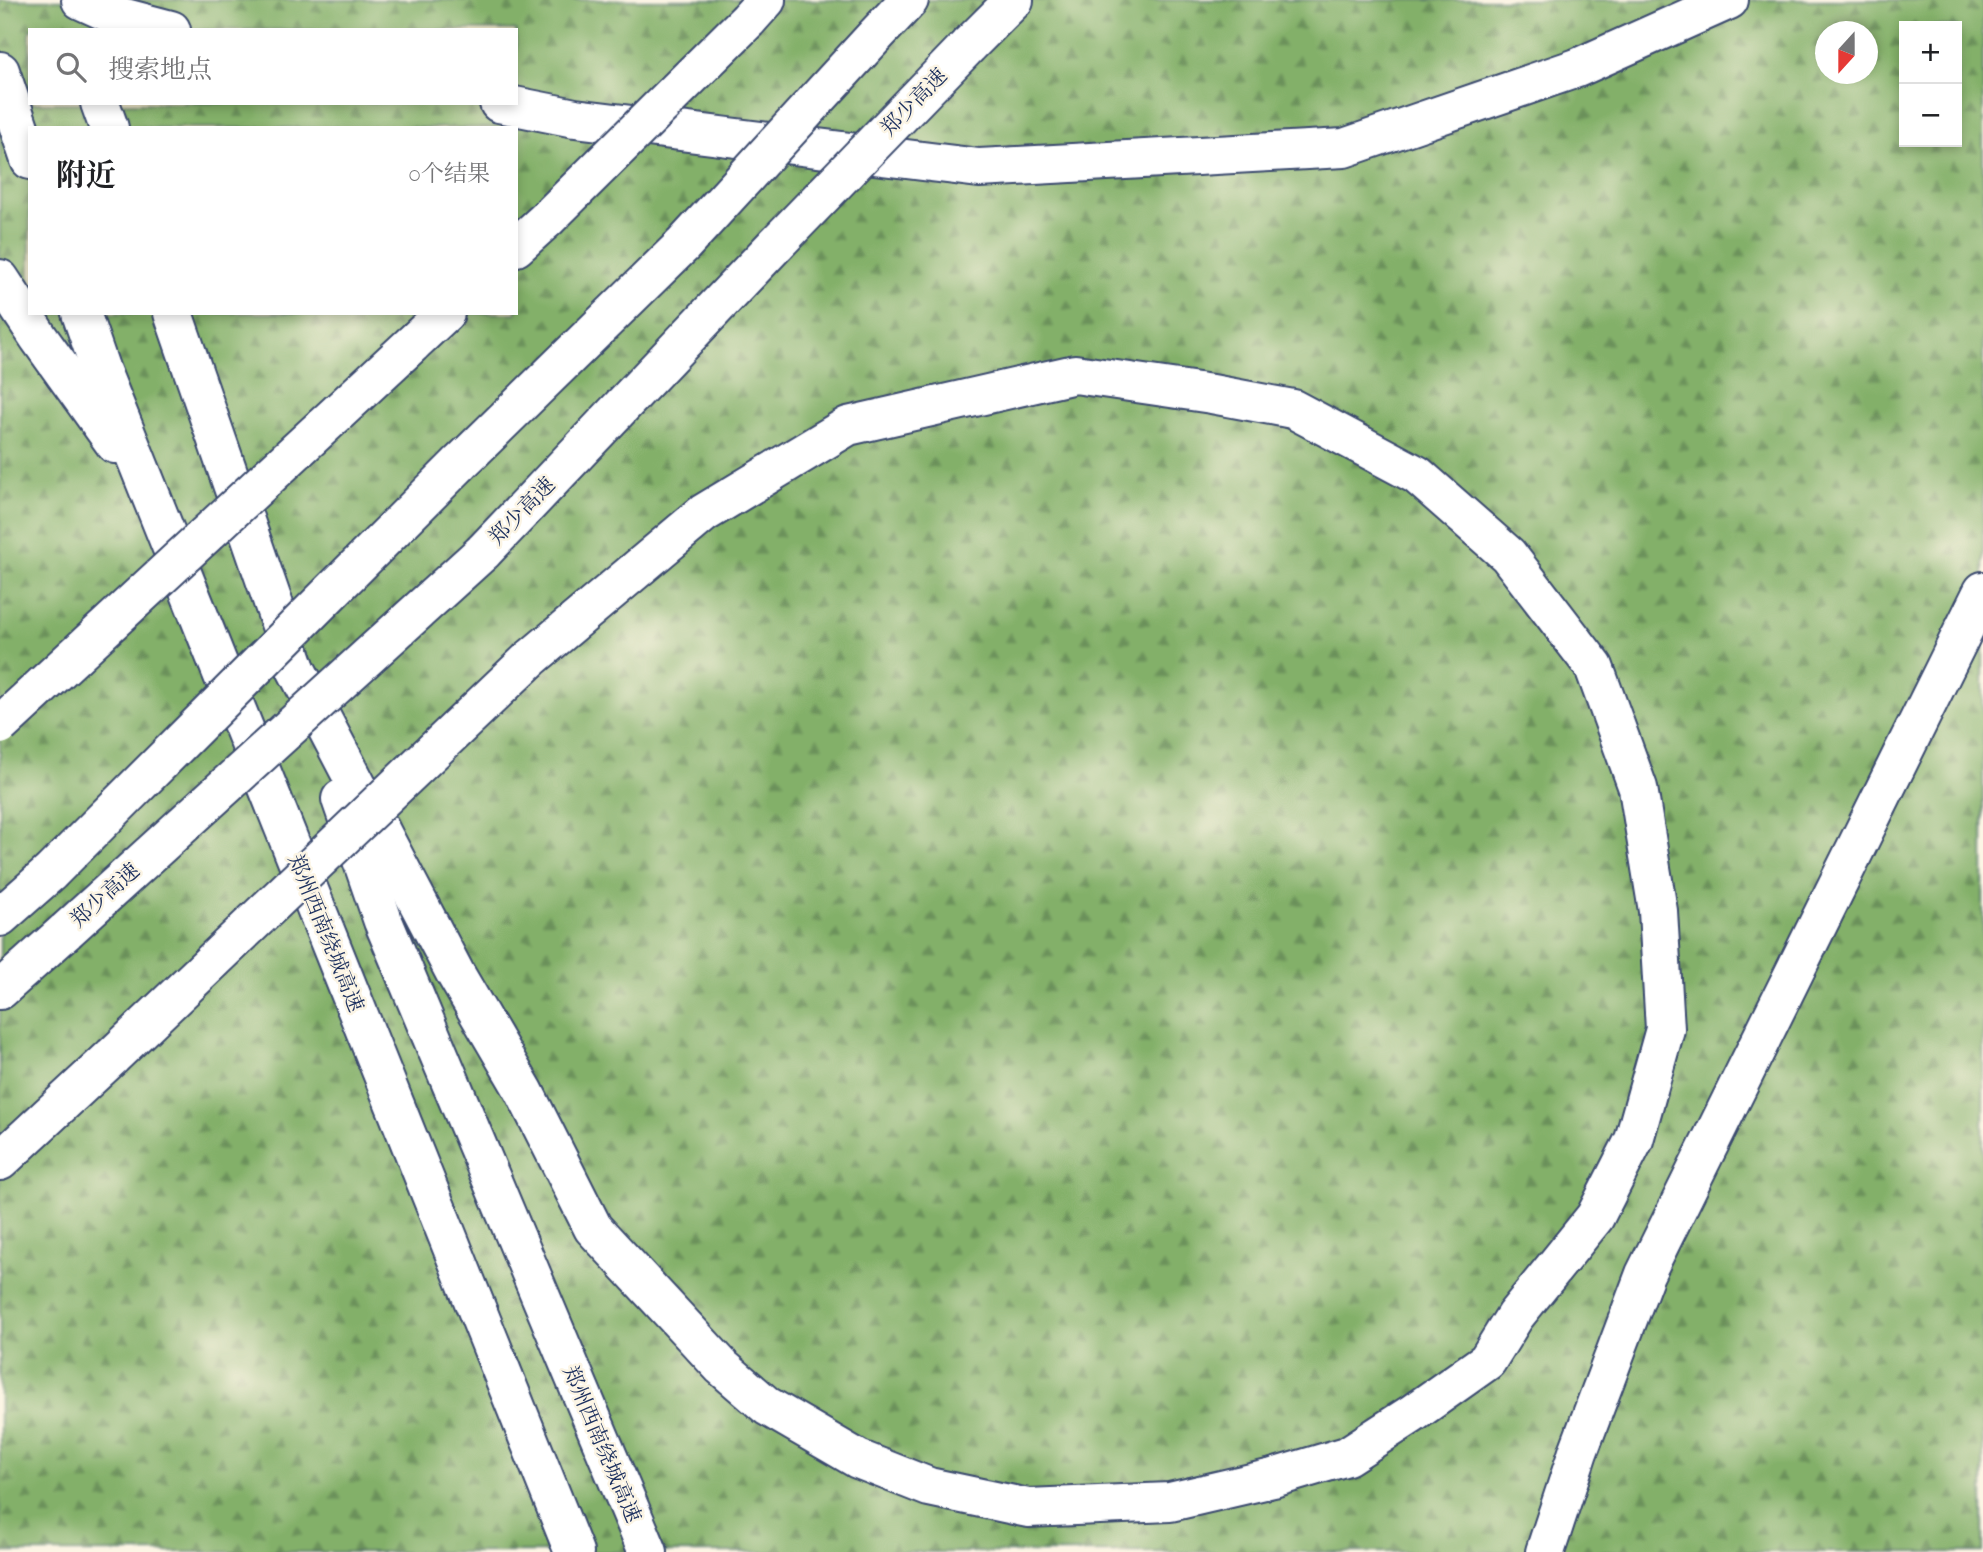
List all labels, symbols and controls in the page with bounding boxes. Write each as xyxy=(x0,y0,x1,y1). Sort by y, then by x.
north arrow xyxy=(1815,21,1878,84)
map controls xyxy=(1899,21,1962,147)
button: + xyxy=(1899,21,1962,84)
search box xyxy=(28,28,518,105)
icon: search xyxy=(52,48,90,86)
text: 搜索地点 xyxy=(108,54,212,85)
street label: 郑少高速 xyxy=(876,63,952,141)
button: − xyxy=(1899,84,1962,147)
text: 附近 xyxy=(56,158,116,193)
text: 0个结果 xyxy=(408,160,490,187)
street label: 郑少高速 xyxy=(484,472,560,550)
street label: 郑州西南绕城高速 xyxy=(283,851,369,1015)
street label: 郑少高速 xyxy=(66,858,144,932)
street label: 郑州西南绕城高速 xyxy=(558,1362,646,1526)

